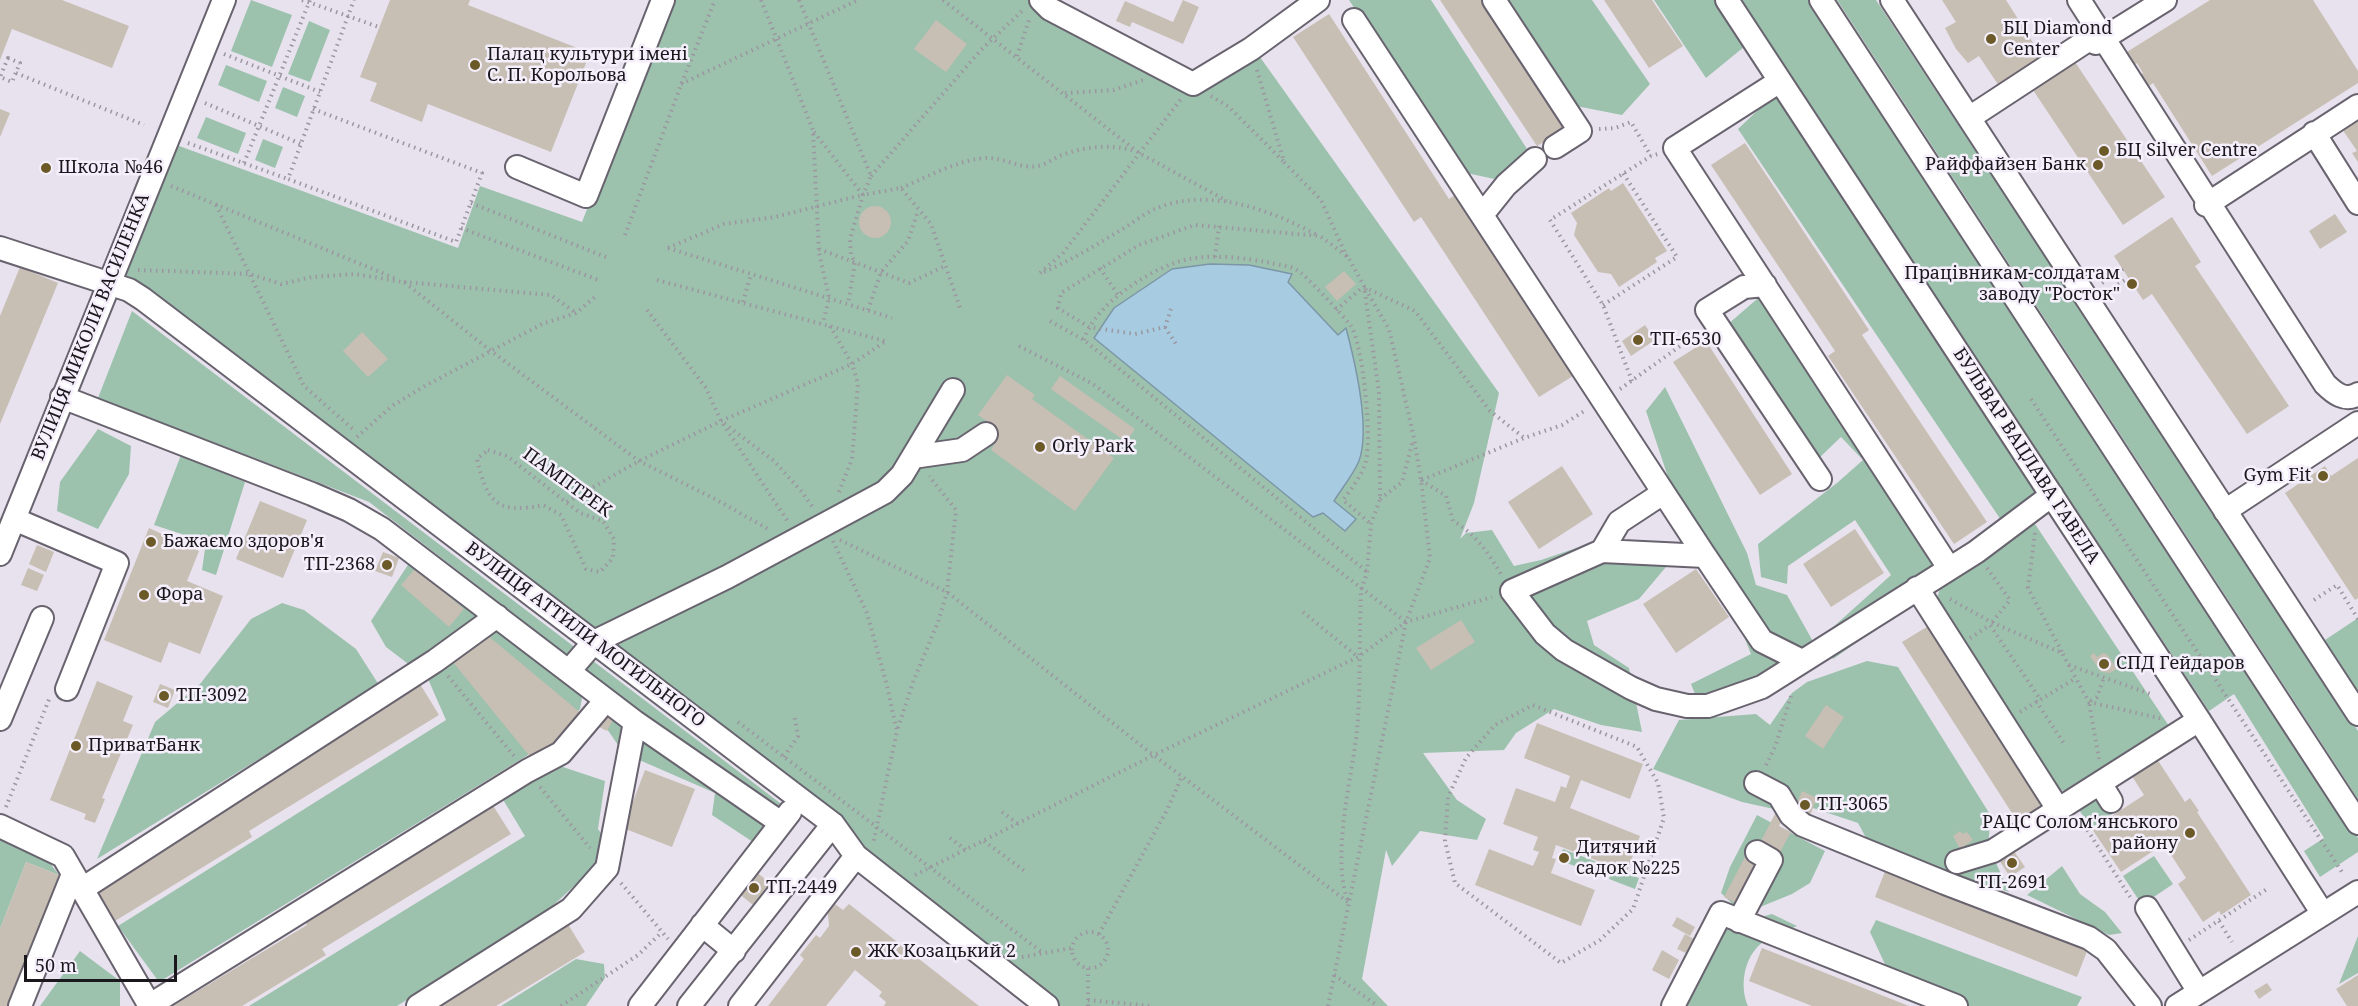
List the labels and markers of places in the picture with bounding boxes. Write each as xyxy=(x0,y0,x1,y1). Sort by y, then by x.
place label: БЦ Diamond Center xyxy=(2003,18,2112,60)
marker: БЦ Diamond Center xyxy=(1984,32,1998,46)
place label: Палац культури імені С. П. Корольова xyxy=(487,44,688,86)
marker: Палац культури імені С. П. Корольова xyxy=(468,58,482,72)
place label: БЦ Silver Centre xyxy=(2116,140,2257,162)
marker: БЦ Silver Centre xyxy=(2097,144,2111,158)
place label: Райффайзен Банк xyxy=(1925,154,2086,176)
place label: Школа №46 xyxy=(58,157,163,179)
marker: Райффайзен Банк xyxy=(2091,158,2105,172)
marker: Школа №46 xyxy=(39,161,53,175)
place label: Працівникам-солдатам заводу "Росток" xyxy=(1904,263,2120,306)
marker: Працівникам-солдатам заводу "Росток" xyxy=(2125,277,2139,291)
place label: ТП-6530 xyxy=(1650,329,1721,351)
marker: ТП-6530 xyxy=(1631,333,1645,347)
place label: Orly Park xyxy=(1052,436,1134,458)
marker: Orly Park xyxy=(1033,440,1047,454)
place label: Gym Fit xyxy=(2244,465,2311,487)
marker: Gym Fit xyxy=(2316,469,2330,483)
place label: Бажаємо здоров'я xyxy=(163,531,324,553)
marker: Бажаємо здоров'я xyxy=(144,535,158,549)
place label: ТП-2368 xyxy=(304,554,375,576)
marker: ТП-2368 xyxy=(380,558,394,572)
place label: Фора xyxy=(156,584,204,606)
marker: Фора xyxy=(137,588,151,602)
place label: СПД Гейдаров xyxy=(2116,653,2244,675)
marker: СПД Гейдаров xyxy=(2097,657,2111,671)
place label: ТП-3092 xyxy=(176,685,247,707)
marker: ТП-3092 xyxy=(157,689,171,703)
place label: ПриватБанк xyxy=(88,735,200,757)
marker: ПриватБанк xyxy=(69,739,83,753)
place label: ТП-3065 xyxy=(1817,794,1888,816)
marker: ТП-3065 xyxy=(1798,798,1812,812)
place label: РАЦС Солом'янського району xyxy=(1982,812,2178,854)
marker: РАЦС Солом'янського району xyxy=(2183,826,2197,840)
place label: Дитячий садок №225 xyxy=(1576,837,1681,880)
marker: Дитячий садок №225 xyxy=(1557,851,1571,865)
marker: ТП-2691 xyxy=(2005,856,2019,870)
place label: ТП-2691 xyxy=(1976,872,2048,894)
place label: ТП-2449 xyxy=(766,877,837,899)
marker: ТП-2449 xyxy=(747,881,761,895)
place label: ЖК Козацький 2 xyxy=(868,941,1016,963)
marker: ЖК Козацький 2 xyxy=(849,945,863,959)

